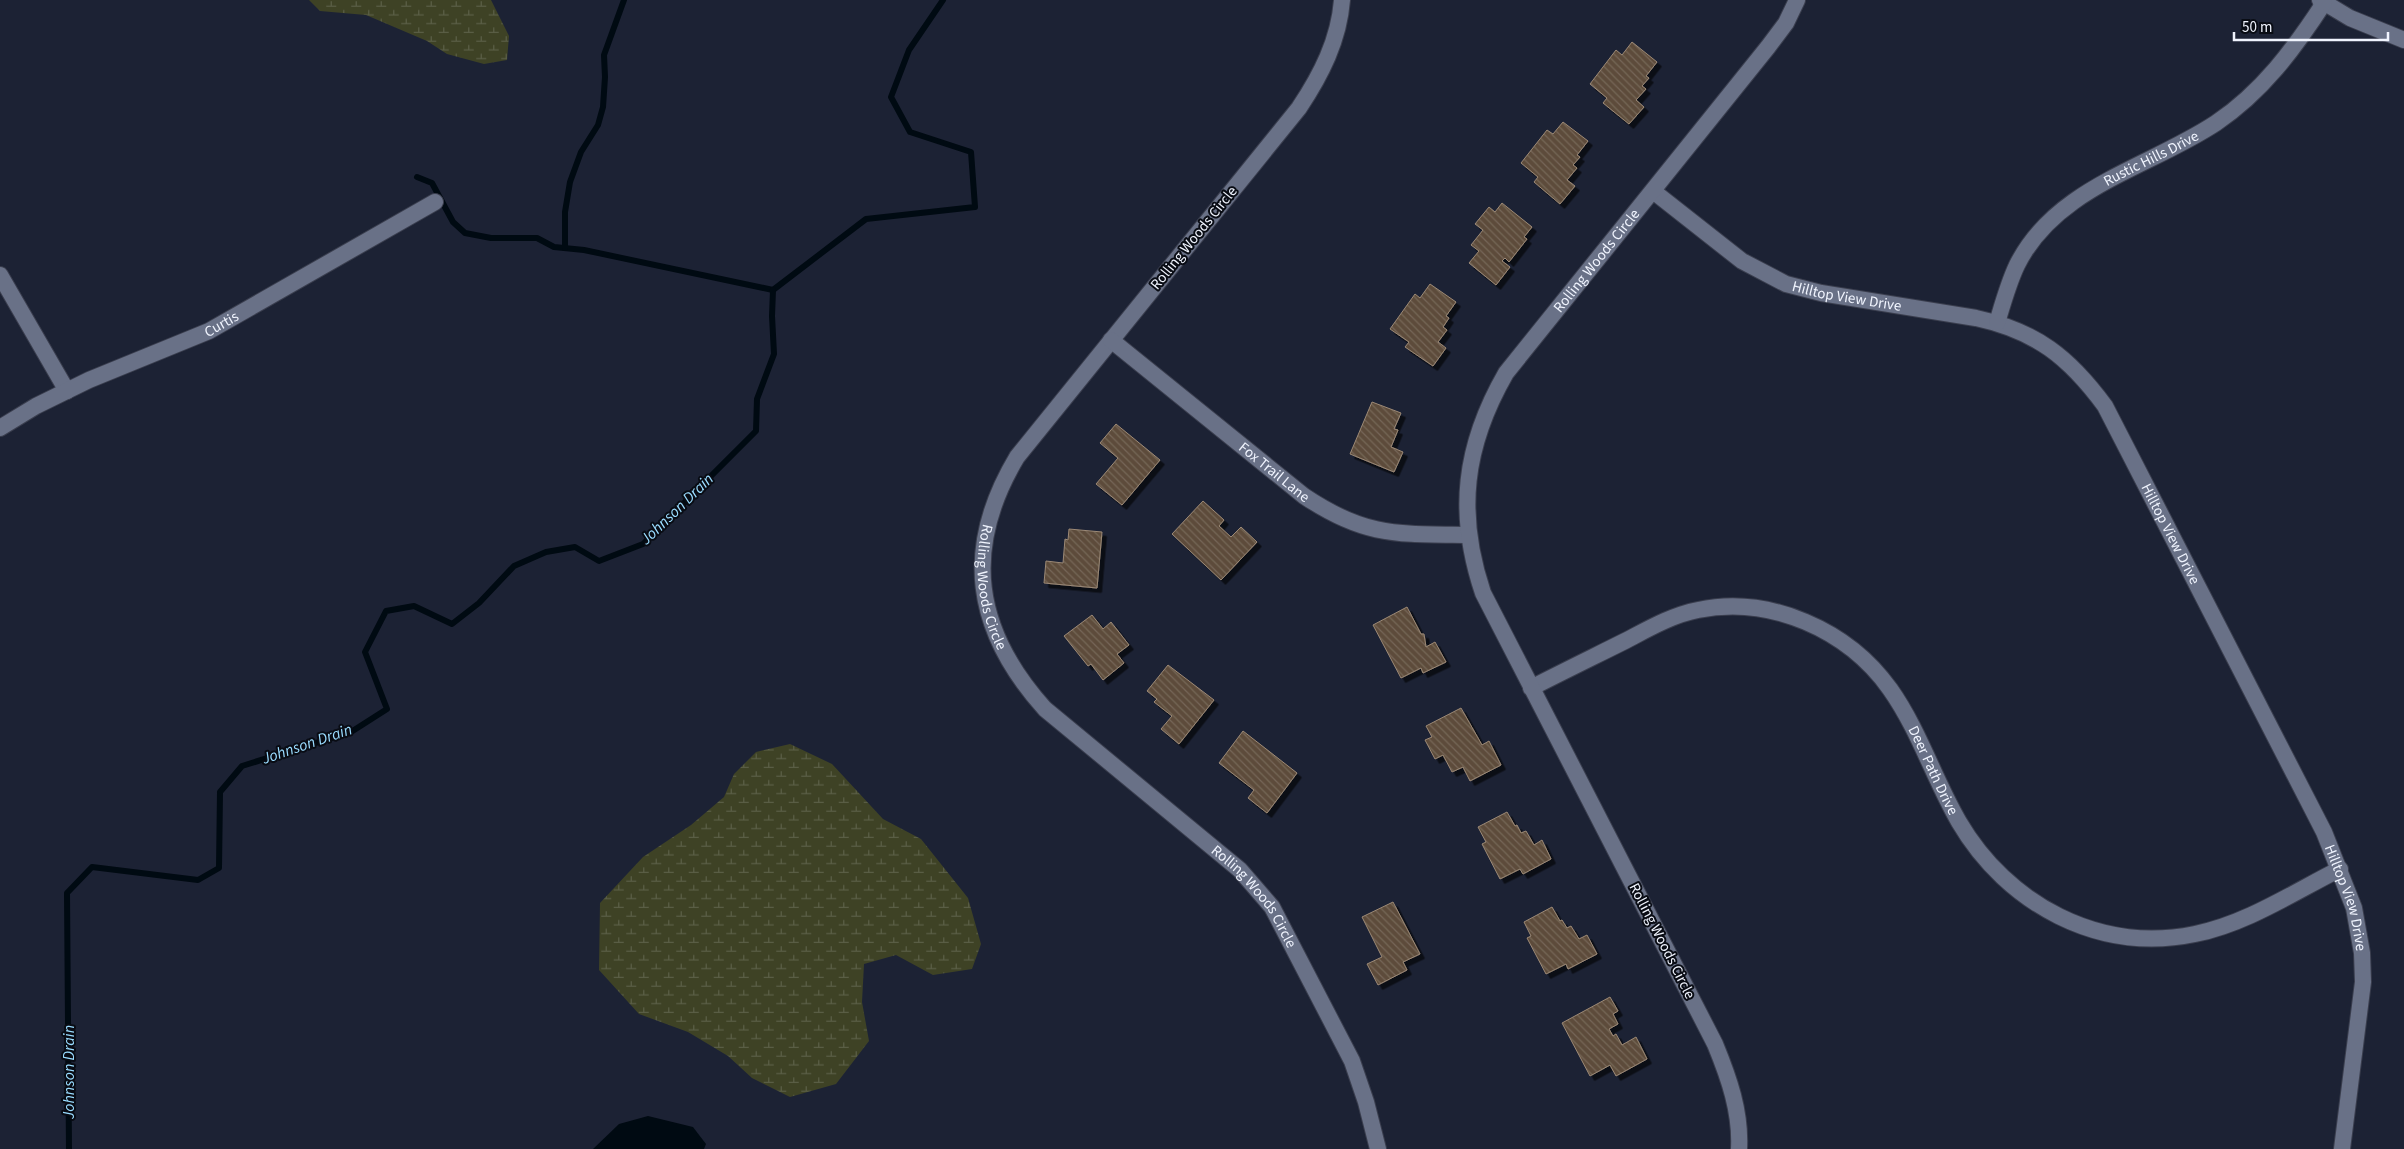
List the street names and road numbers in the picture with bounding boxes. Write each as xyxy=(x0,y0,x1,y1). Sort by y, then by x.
street label: Rustic Hills Drive xyxy=(2100,125,2203,191)
street label: Rolling Woods Circle xyxy=(1146,182,1242,294)
street label: Rolling Woods Circle xyxy=(1548,204,1645,317)
street label: Hilltop View Drive xyxy=(1790,275,1903,316)
street label: Curtis xyxy=(201,306,243,342)
street label: Fox Trail Lane xyxy=(1234,437,1314,507)
street label: Hilltop View Drive xyxy=(2136,480,2205,588)
street label: Rolling Woods Circle xyxy=(972,522,1012,653)
street label: Deer Path Drive xyxy=(1903,722,1964,819)
street label: Rolling Woods Circle xyxy=(1207,840,1302,951)
street label: Hilltop View Drive xyxy=(2319,841,2372,953)
street label: Rolling Woods Circle xyxy=(1624,879,1700,1003)

